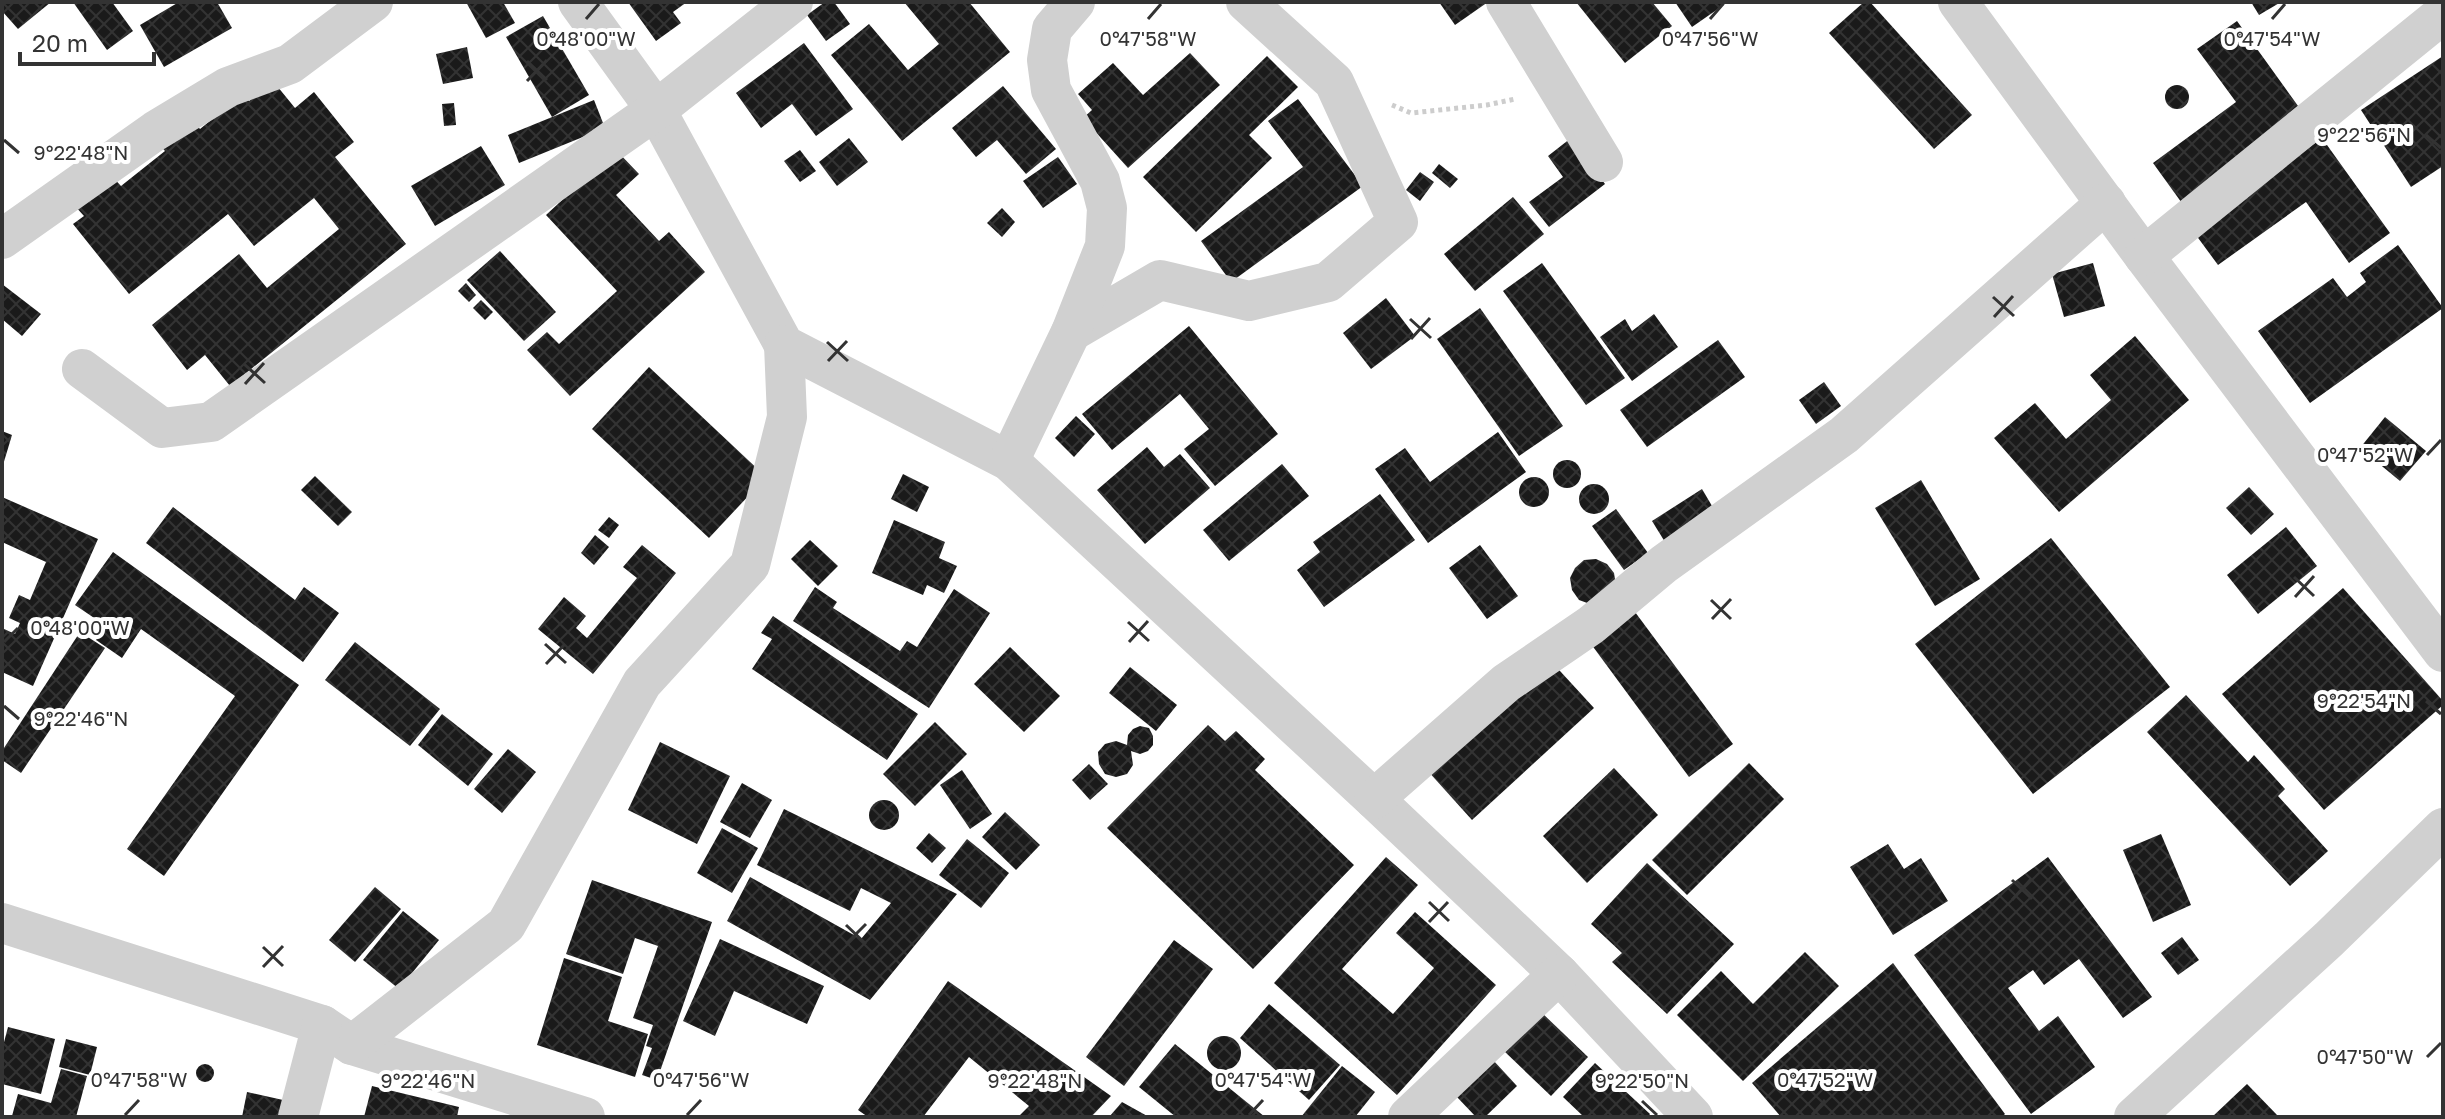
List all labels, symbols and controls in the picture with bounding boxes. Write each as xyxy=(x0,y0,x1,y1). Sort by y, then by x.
scale bar xyxy=(20,16,154,66)
text: 0°48'00"W xyxy=(536,26,636,50)
text: 0°47'58"W xyxy=(1100,26,1196,50)
text: 0°47'56"W xyxy=(1662,26,1758,50)
text: 0°47'54"W xyxy=(2224,26,2320,50)
text: 20 m xyxy=(32,28,88,57)
text: 9°22'56"N xyxy=(2317,122,2411,146)
text: 9°22'48"N xyxy=(34,140,128,164)
text: 0°47'52"W xyxy=(2317,442,2413,466)
text: 0°48'00"W xyxy=(30,615,130,639)
text: 9°22'54"N xyxy=(2317,688,2411,712)
text: 9°22'46"N xyxy=(34,706,128,730)
text: 0°47'50"W xyxy=(2317,1044,2414,1068)
text: 0°47'58"W xyxy=(91,1067,187,1091)
text: 0°47'56"W xyxy=(653,1067,749,1091)
text: 0°47'54"W xyxy=(1215,1067,1311,1091)
text: 0°47'52"W xyxy=(1777,1067,1873,1091)
text: 9°22'46"N xyxy=(381,1068,475,1092)
text: 9°22'48"N xyxy=(988,1068,1082,1092)
text: 9°22'50"N xyxy=(1595,1068,1689,1092)

